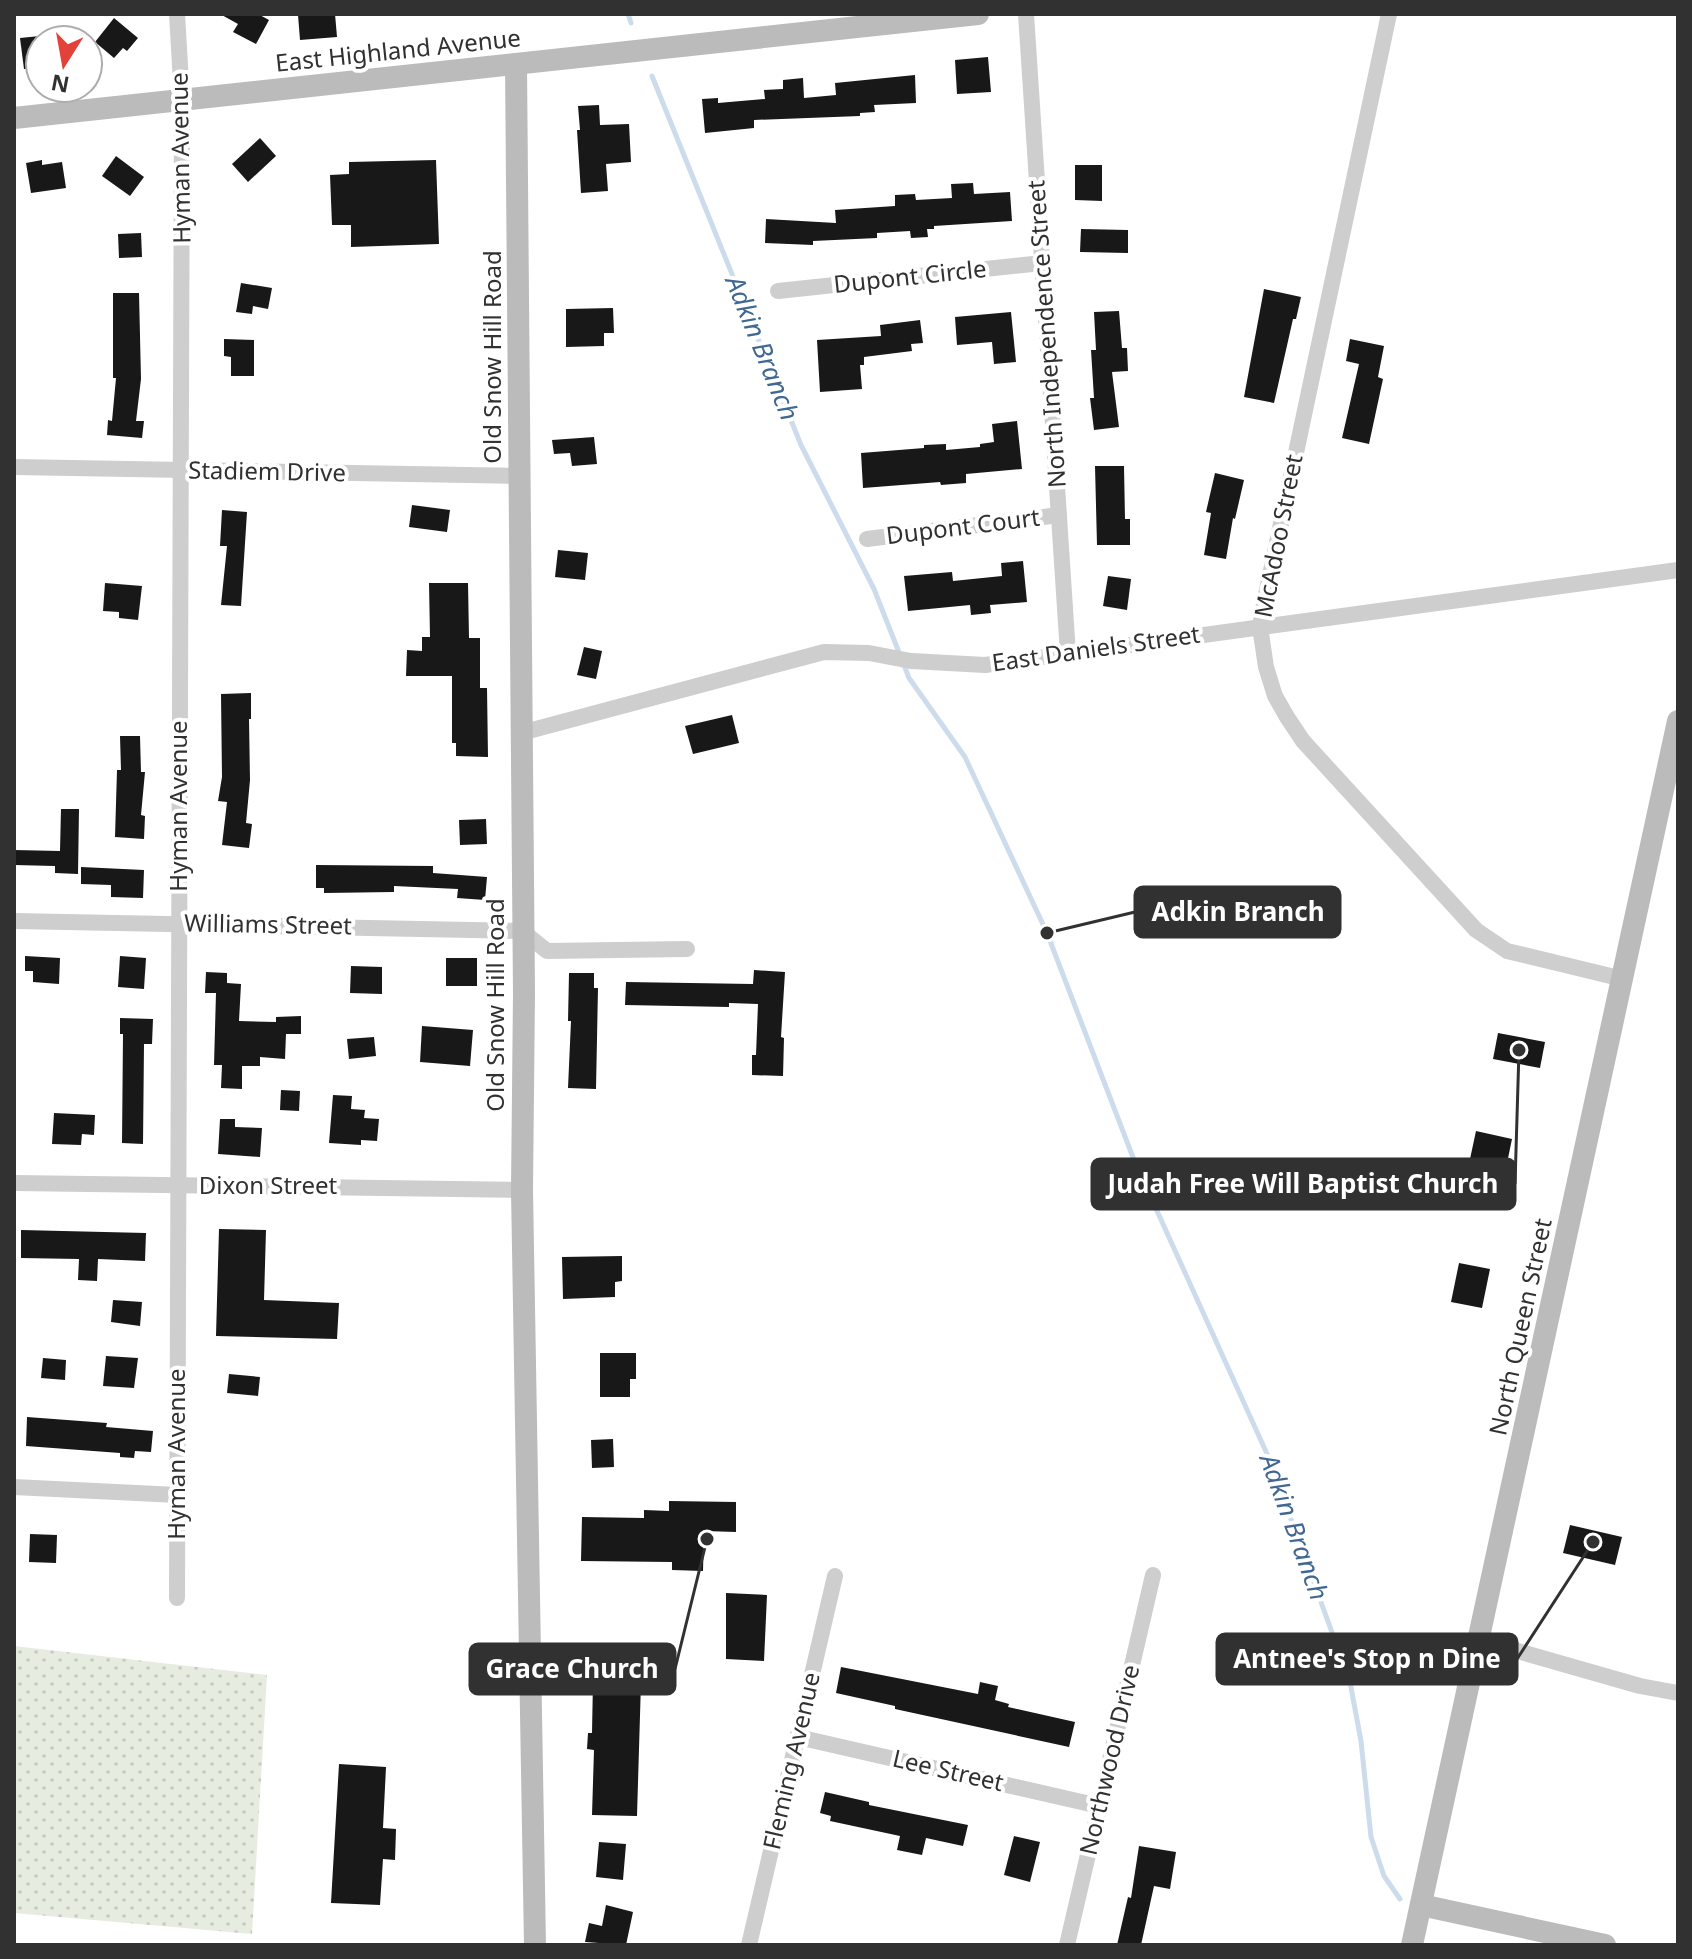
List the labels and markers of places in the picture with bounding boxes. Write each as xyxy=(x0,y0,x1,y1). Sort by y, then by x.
callout: Adkin Branch xyxy=(1135,887,1340,937)
callout: Judah Free Will Baptist Church xyxy=(1092,1159,1515,1209)
callout: Antnee's Stop n Dine xyxy=(1217,1634,1517,1684)
callout: Grace Church xyxy=(470,1644,675,1694)

